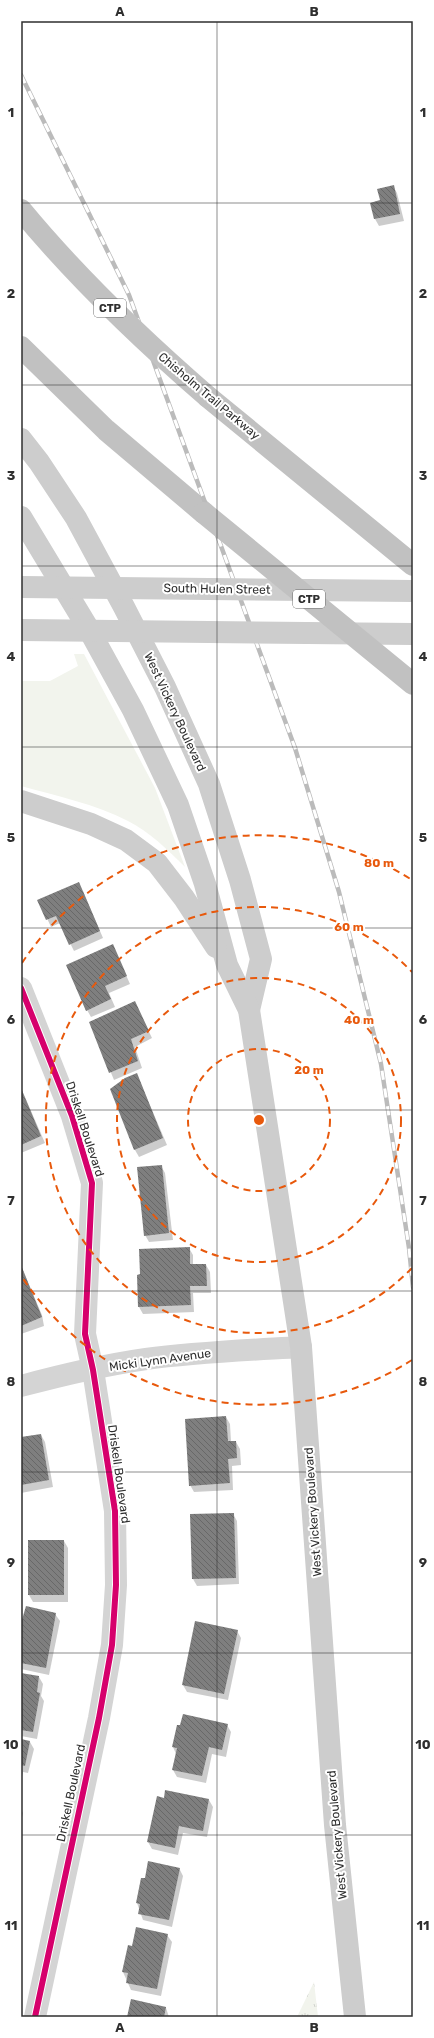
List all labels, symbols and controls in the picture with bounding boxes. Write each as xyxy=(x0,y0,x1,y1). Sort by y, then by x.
text: A xyxy=(115,4,125,19)
text: B xyxy=(309,4,319,19)
text: 1 xyxy=(8,105,14,120)
text: 1 xyxy=(420,105,426,120)
text: 2 xyxy=(7,286,15,301)
text: 2 xyxy=(419,286,427,301)
road number: CTP xyxy=(94,299,126,317)
street label: Chisholm Trail Parkway xyxy=(155,349,263,443)
text: 3 xyxy=(7,468,16,483)
text: 3 xyxy=(419,468,428,483)
street label: South Hulen Street xyxy=(163,581,271,597)
road number: CTP xyxy=(293,590,325,608)
text: 4 xyxy=(7,649,16,664)
text: 4 xyxy=(419,649,428,664)
street label: West Vickery Boulevard xyxy=(141,650,209,774)
text: 5 xyxy=(7,830,15,845)
text: 5 xyxy=(419,830,427,845)
text: 80 m xyxy=(364,856,394,870)
text: 60 m xyxy=(334,920,364,934)
text: 6 xyxy=(7,1012,16,1027)
text: 6 xyxy=(419,1012,428,1027)
text: 40 m xyxy=(344,1013,374,1027)
text: 20 m xyxy=(294,1063,324,1077)
street label: Driskell Boulevard xyxy=(63,1080,107,1178)
centre of rings xyxy=(252,1113,266,1127)
text: 7 xyxy=(7,1193,15,1208)
text: 7 xyxy=(419,1193,427,1208)
street label: Micki Lynn Avenue xyxy=(108,1346,212,1374)
text: 8 xyxy=(7,1374,16,1389)
text: 8 xyxy=(419,1374,428,1389)
street label: Driskell Boulevard xyxy=(105,1424,133,1524)
street label: West Vickery Boulevard xyxy=(302,1447,324,1577)
text: 9 xyxy=(7,1555,15,1570)
text: 9 xyxy=(419,1555,427,1570)
text: 10 xyxy=(3,1737,19,1752)
text: 10 xyxy=(415,1737,431,1752)
street label: Driskell Boulevard xyxy=(54,1743,88,1843)
street label: West Vickery Boulevard xyxy=(324,1770,350,1900)
text: 11 xyxy=(5,1918,17,1933)
text: 11 xyxy=(417,1918,429,1933)
text: A xyxy=(115,2020,125,2035)
text: B xyxy=(309,2020,319,2035)

